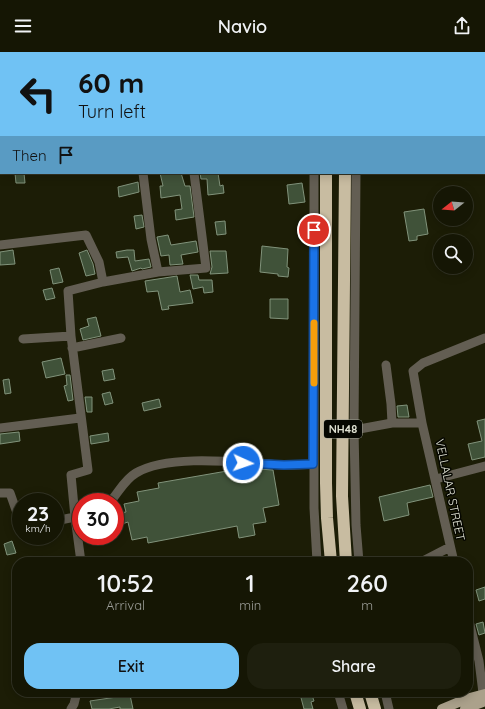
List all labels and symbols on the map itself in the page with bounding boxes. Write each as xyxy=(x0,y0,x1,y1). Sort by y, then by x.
north arrow xyxy=(433,186,473,226)
pin xyxy=(297,213,331,247)
road number: NH48 xyxy=(324,420,362,438)
street label: VELLALAR STREET xyxy=(432,438,469,542)
position arrow xyxy=(222,442,264,484)
speed limit sign: 30 xyxy=(72,493,124,545)

